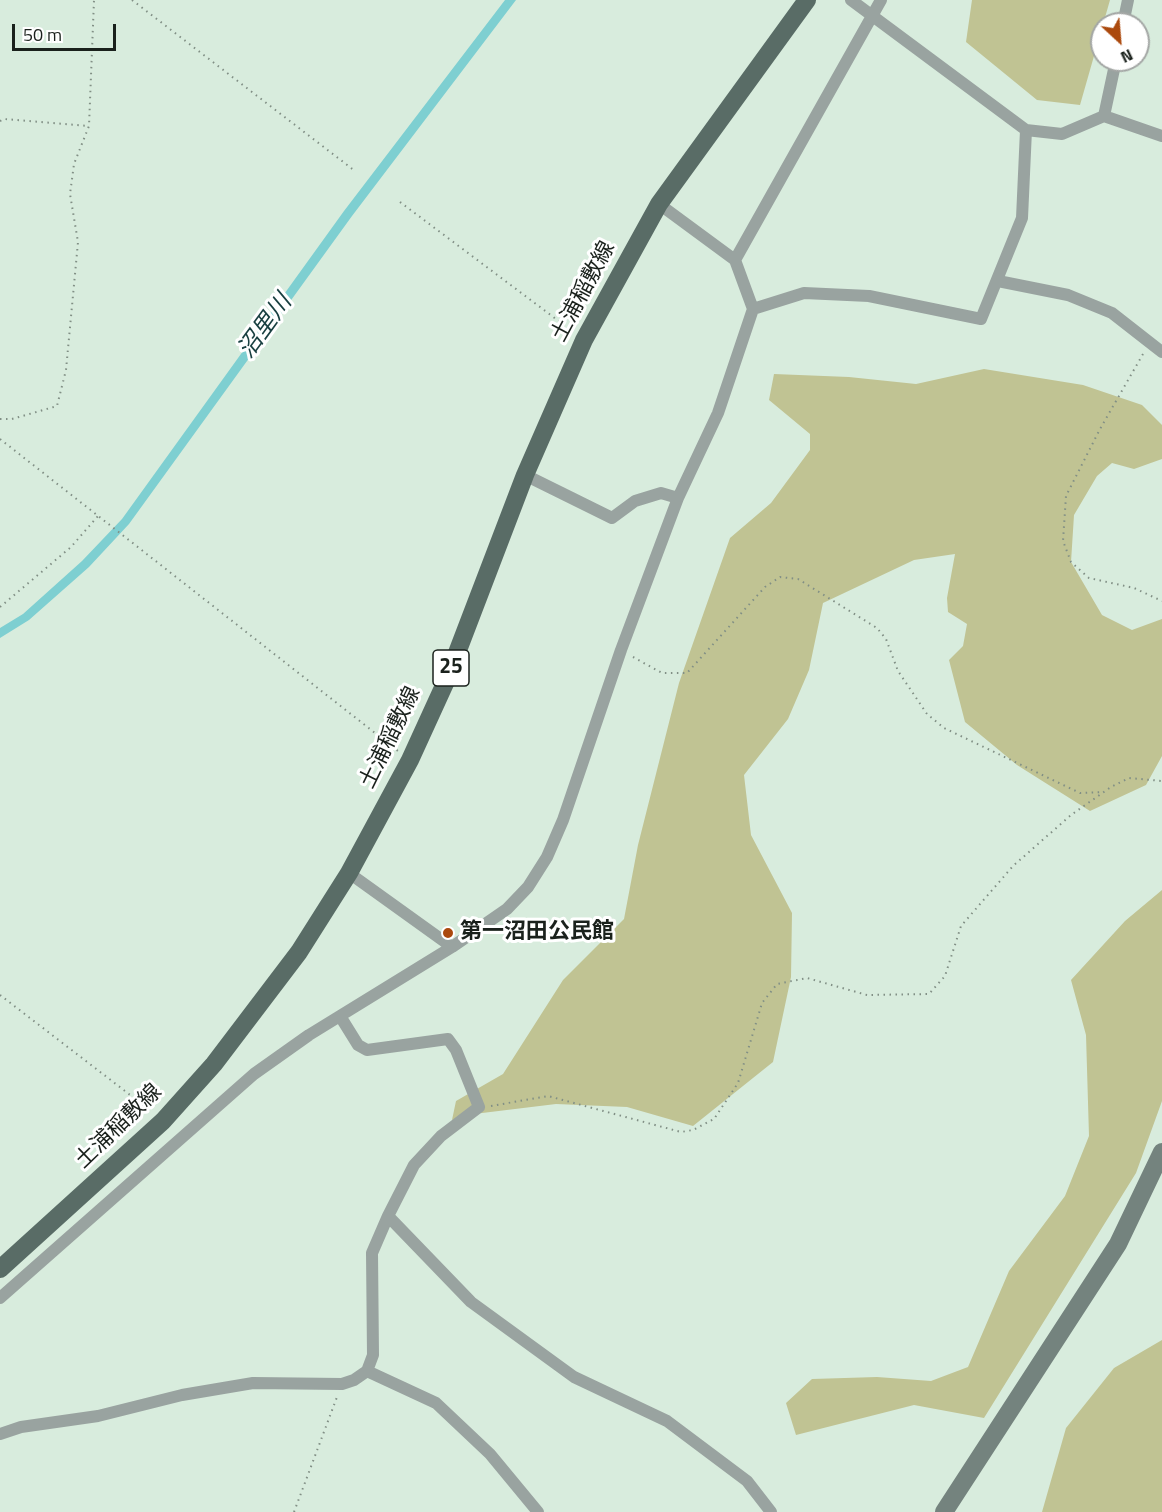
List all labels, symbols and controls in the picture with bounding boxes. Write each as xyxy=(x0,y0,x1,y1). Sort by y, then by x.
scale bar xyxy=(15,12,118,50)
north arrow xyxy=(1090,12,1150,72)
text: 50 m xyxy=(23,21,62,48)
text: N xyxy=(1117,43,1137,70)
street label: 土浦稲敷線 xyxy=(547,237,621,347)
water label: 沼里川 xyxy=(233,289,299,365)
road number: 25 xyxy=(433,650,469,686)
street label: 土浦稲敷線 xyxy=(355,683,427,793)
place label: 第一沼田公民館 xyxy=(460,920,614,946)
marker: 第一沼田公民館 xyxy=(441,926,455,940)
street label: 土浦稲敷線 xyxy=(70,1079,168,1175)

